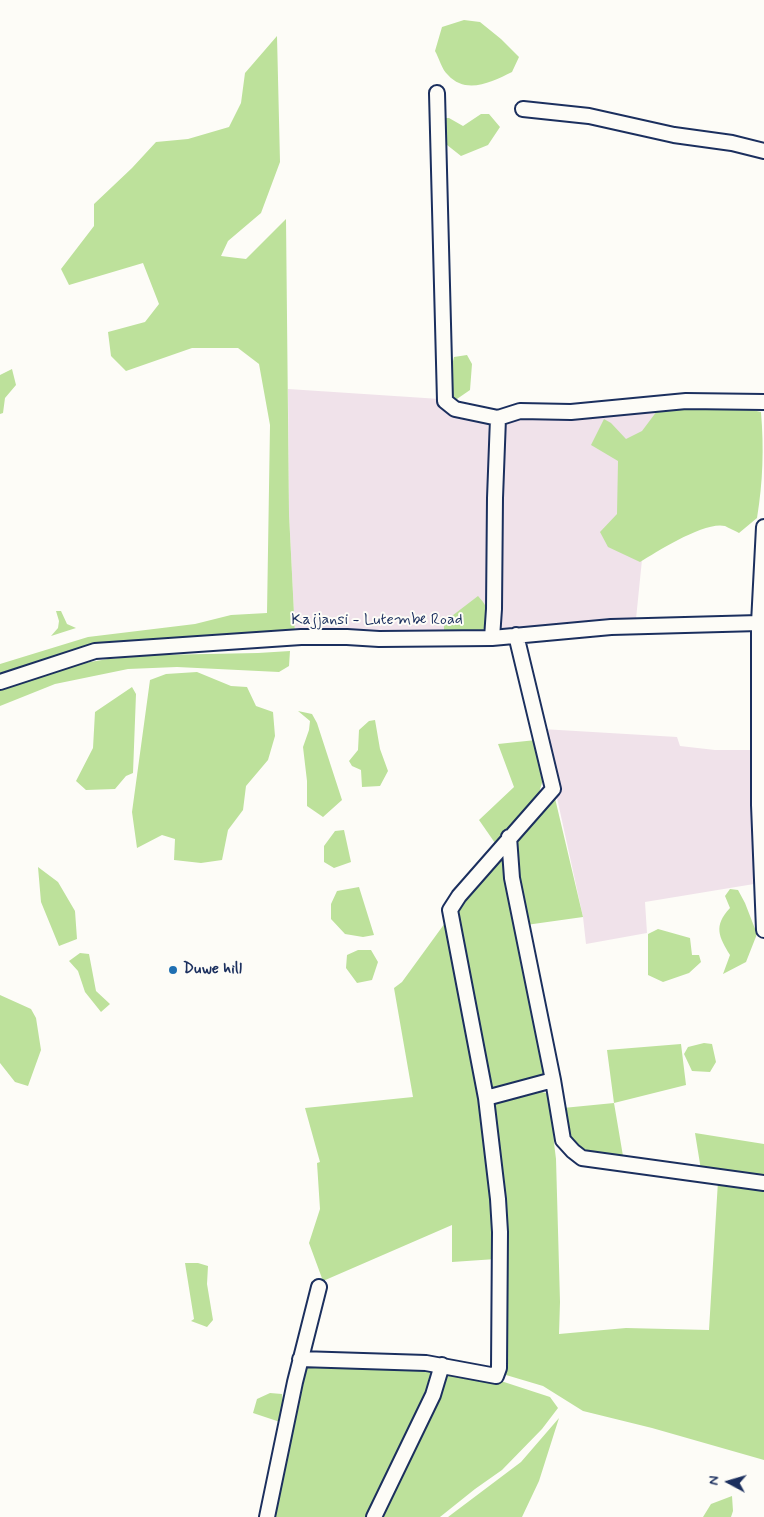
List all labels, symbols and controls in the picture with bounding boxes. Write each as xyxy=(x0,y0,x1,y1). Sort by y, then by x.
street label: Kajjansi - Lutembe Road xyxy=(291,611,463,631)
place label: Duwe hill xyxy=(183,960,242,980)
marker: Duwe hill xyxy=(167,964,179,976)
north arrow xyxy=(704,1457,754,1507)
text: N xyxy=(705,1475,724,1486)

